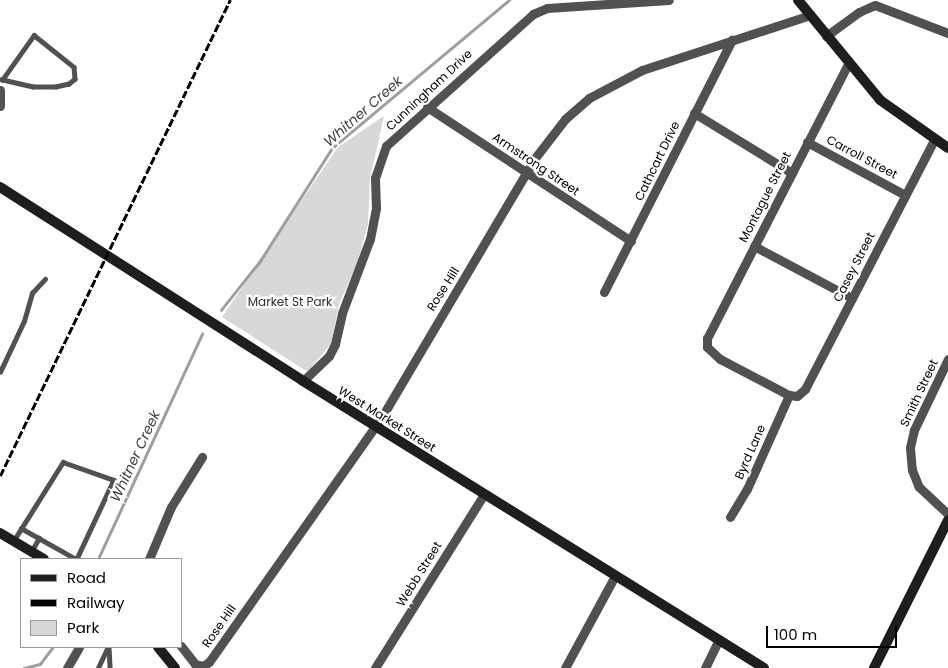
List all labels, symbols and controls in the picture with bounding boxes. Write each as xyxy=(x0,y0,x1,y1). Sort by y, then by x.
street label: Cunningham Drive xyxy=(383,46,475,134)
water label: Whitner Creek xyxy=(320,72,406,150)
street label: Cathcart Drive xyxy=(631,119,683,203)
street label: Armstrong Street xyxy=(490,130,582,198)
street label: Carroll Street xyxy=(824,132,900,182)
street label: Montague Street xyxy=(736,149,794,245)
street label: Casey Street xyxy=(830,230,878,304)
street label: Rose Hill xyxy=(424,264,462,314)
park label: Market St Park xyxy=(248,295,332,309)
street label: Smith Street xyxy=(897,357,941,429)
street label: West Market Street xyxy=(336,383,438,455)
water label: Whitner Creek xyxy=(107,408,163,504)
street label: Byrd Lane xyxy=(732,422,768,482)
street label: Webb Street xyxy=(393,539,445,609)
legend xyxy=(20,558,182,648)
text: Road xyxy=(67,567,106,588)
text: Railway xyxy=(67,592,125,613)
street label: Rose Hill xyxy=(199,602,239,650)
scale bar xyxy=(768,616,899,648)
text: Park xyxy=(67,617,99,638)
text: 100 m xyxy=(774,624,817,645)

